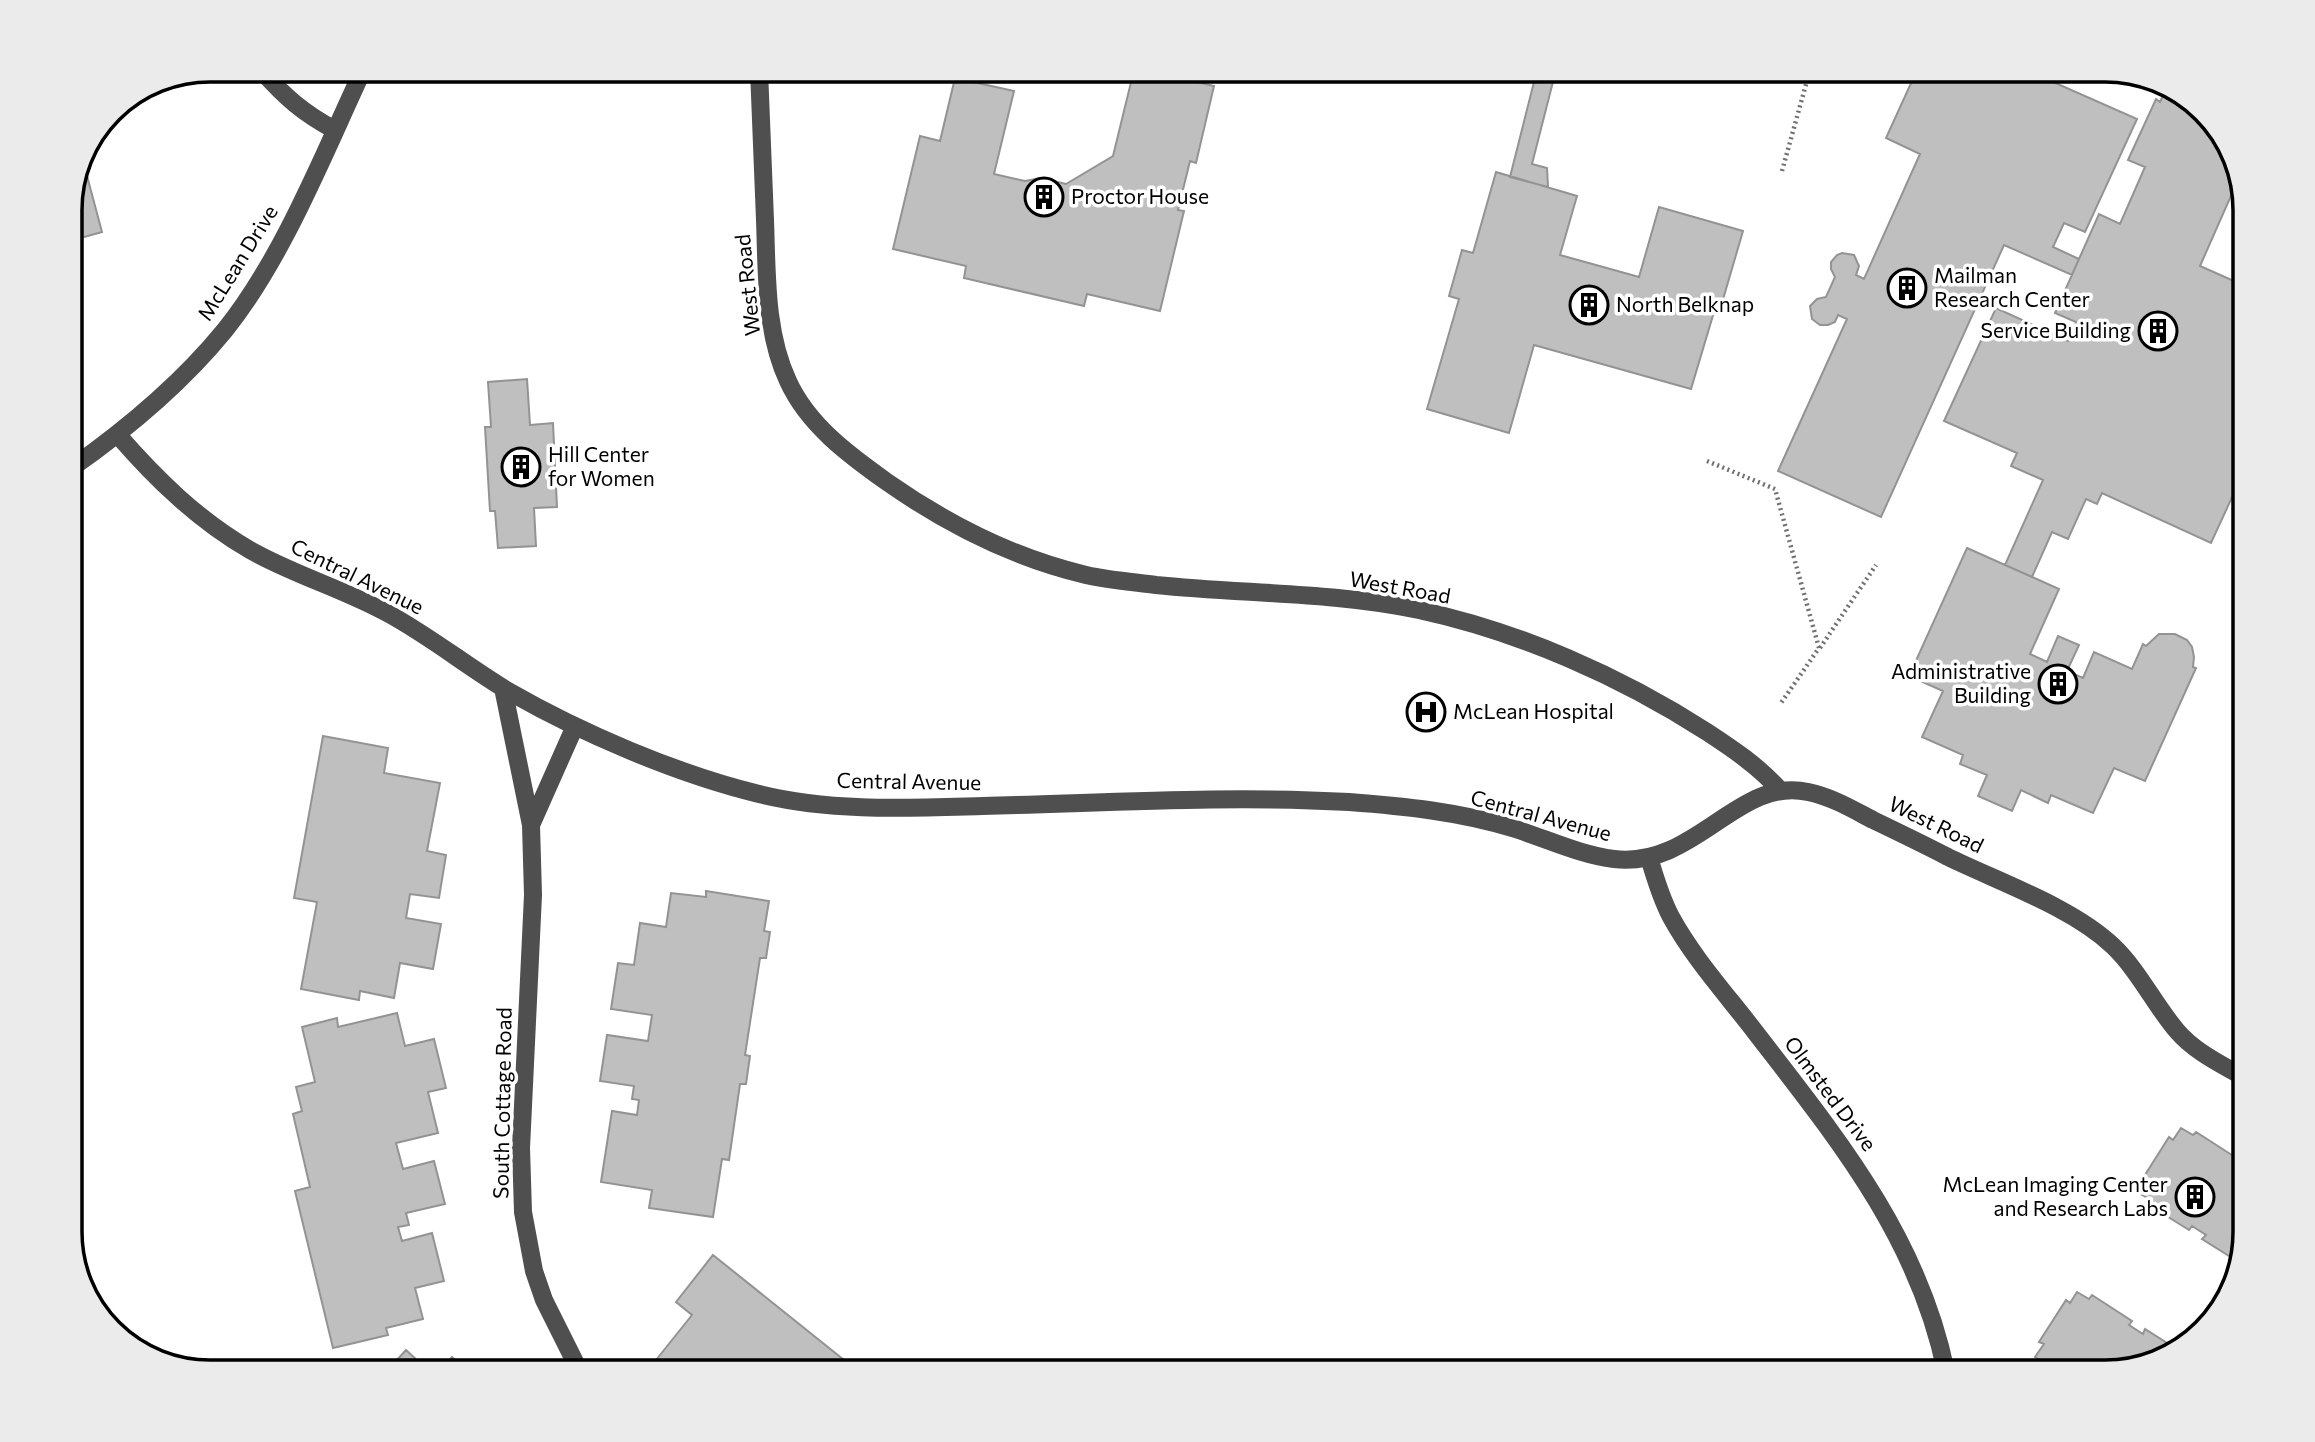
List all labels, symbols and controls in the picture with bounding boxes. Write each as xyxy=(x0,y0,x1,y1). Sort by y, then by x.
building icon: Proctor House xyxy=(1023,176,1065,218)
place label: Proctor House xyxy=(1071,183,1209,208)
street label: McLean Drive xyxy=(191,200,282,325)
street label: West Road xyxy=(729,233,764,337)
place label: Mailman Research Center xyxy=(1934,262,2090,311)
building icon: Mailman Research Center xyxy=(1886,267,1928,309)
building icon: North Belknap xyxy=(1568,284,1610,326)
place label: North Belknap xyxy=(1616,291,1754,316)
building icon: Service Building xyxy=(2137,310,2179,352)
place label: Service Building xyxy=(1981,317,2131,342)
place label: Hill Center for Women xyxy=(548,441,655,490)
building icon: Hill Center for Women xyxy=(500,446,542,488)
street label: Central Avenue xyxy=(287,533,428,619)
street label: West Road xyxy=(1348,565,1453,608)
place label: Administrative Building xyxy=(1891,658,2031,707)
building icon: Administrative Building xyxy=(2037,663,2079,705)
hospital icon: McLean Hospital xyxy=(1405,691,1447,733)
place label: McLean Hospital xyxy=(1453,698,1614,723)
street label: Central Avenue xyxy=(836,767,982,794)
street label: Central Avenue xyxy=(1468,784,1614,845)
street label: West Road xyxy=(1885,790,1988,857)
street label: South Cottage Road xyxy=(487,1007,516,1199)
street label: Olmsted Drive xyxy=(1780,1031,1882,1155)
place label: McLean Imaging Center and Research Labs xyxy=(1943,1171,2168,1220)
building icon: McLean Imaging Center and Research Labs xyxy=(2174,1176,2216,1218)

